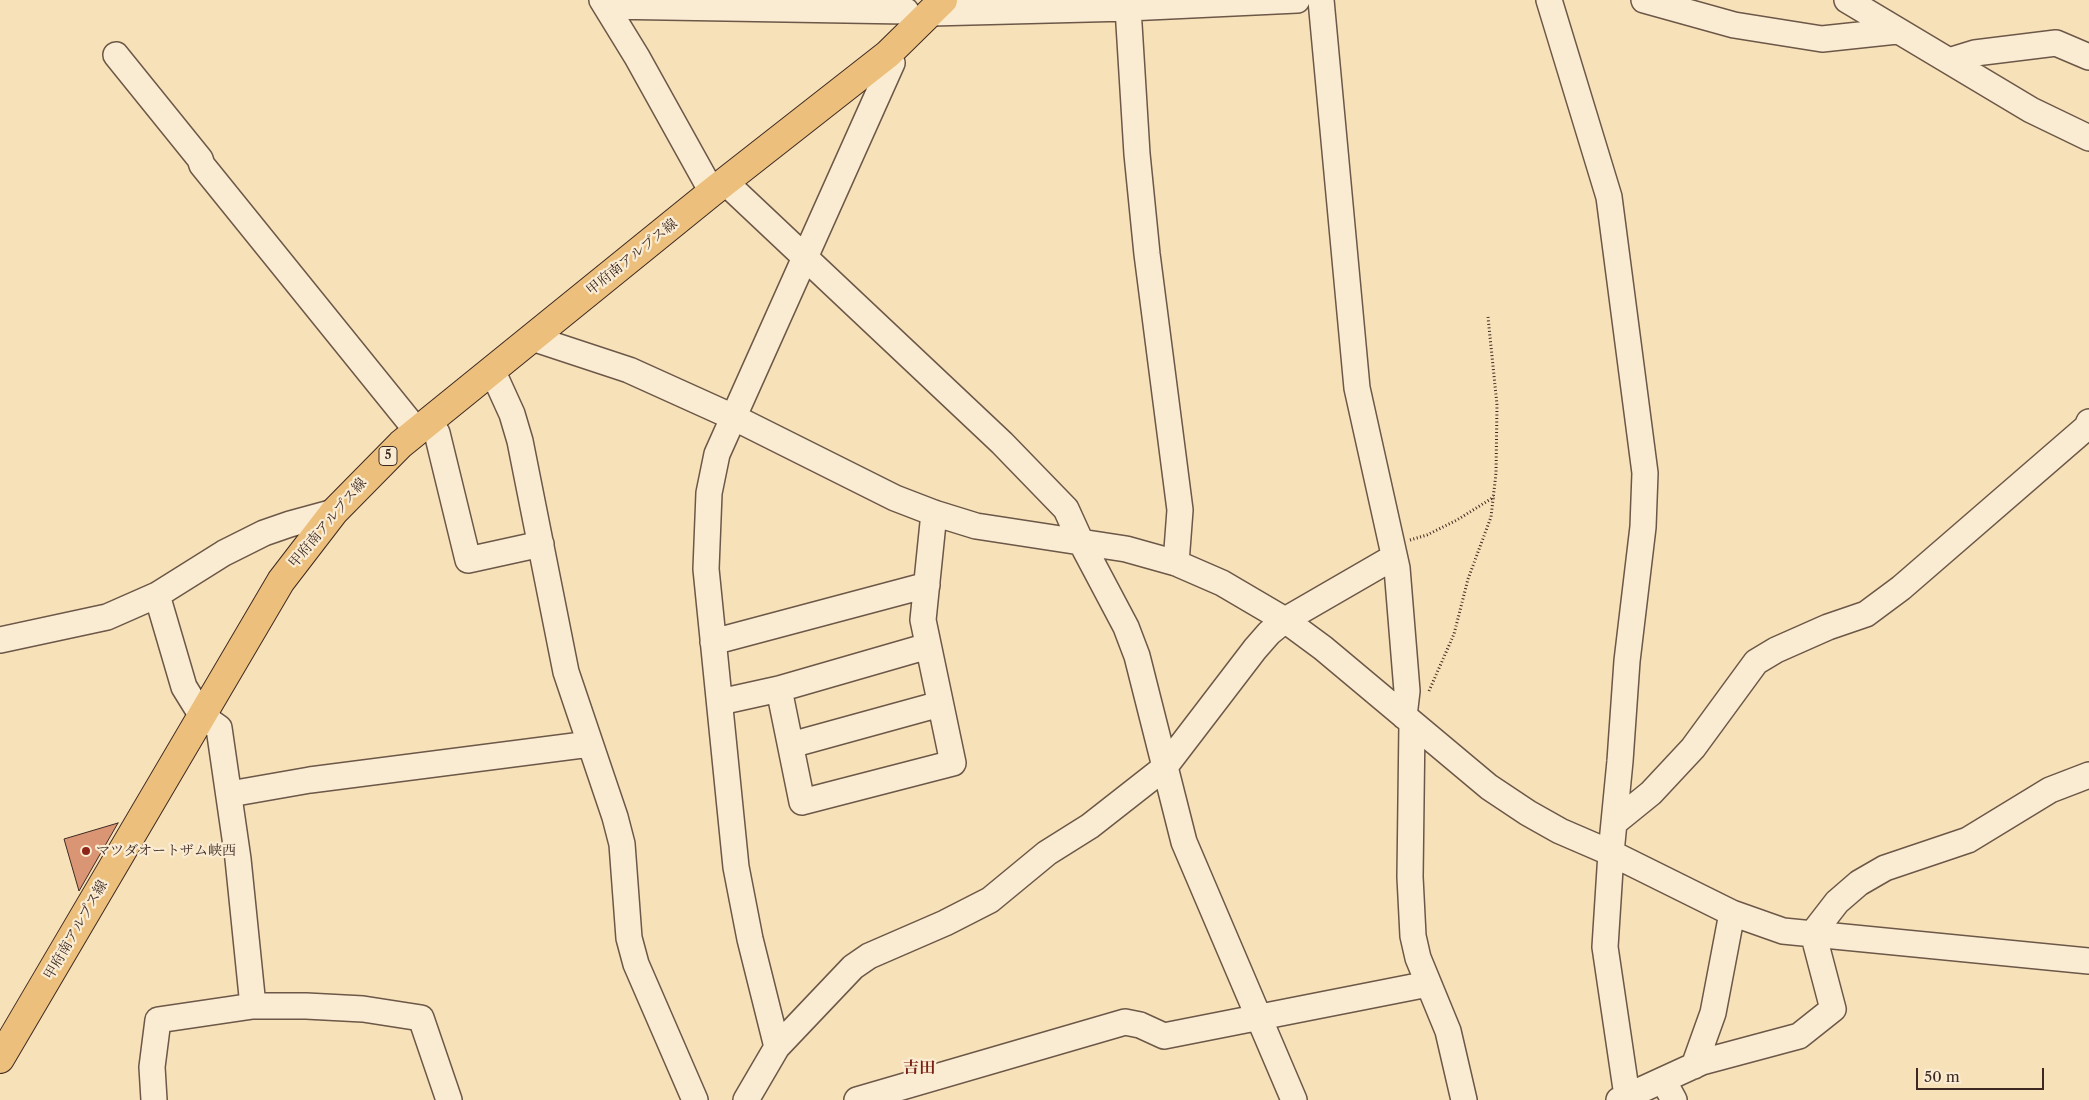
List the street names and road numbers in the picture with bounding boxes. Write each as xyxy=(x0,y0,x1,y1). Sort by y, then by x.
street label: 甲府南アルプス線 xyxy=(583,215,681,299)
road number: 5 xyxy=(379,446,397,466)
street label: 甲府南アルプス線 xyxy=(286,475,370,571)
street label: 甲府南アルプス線 xyxy=(41,877,111,983)

